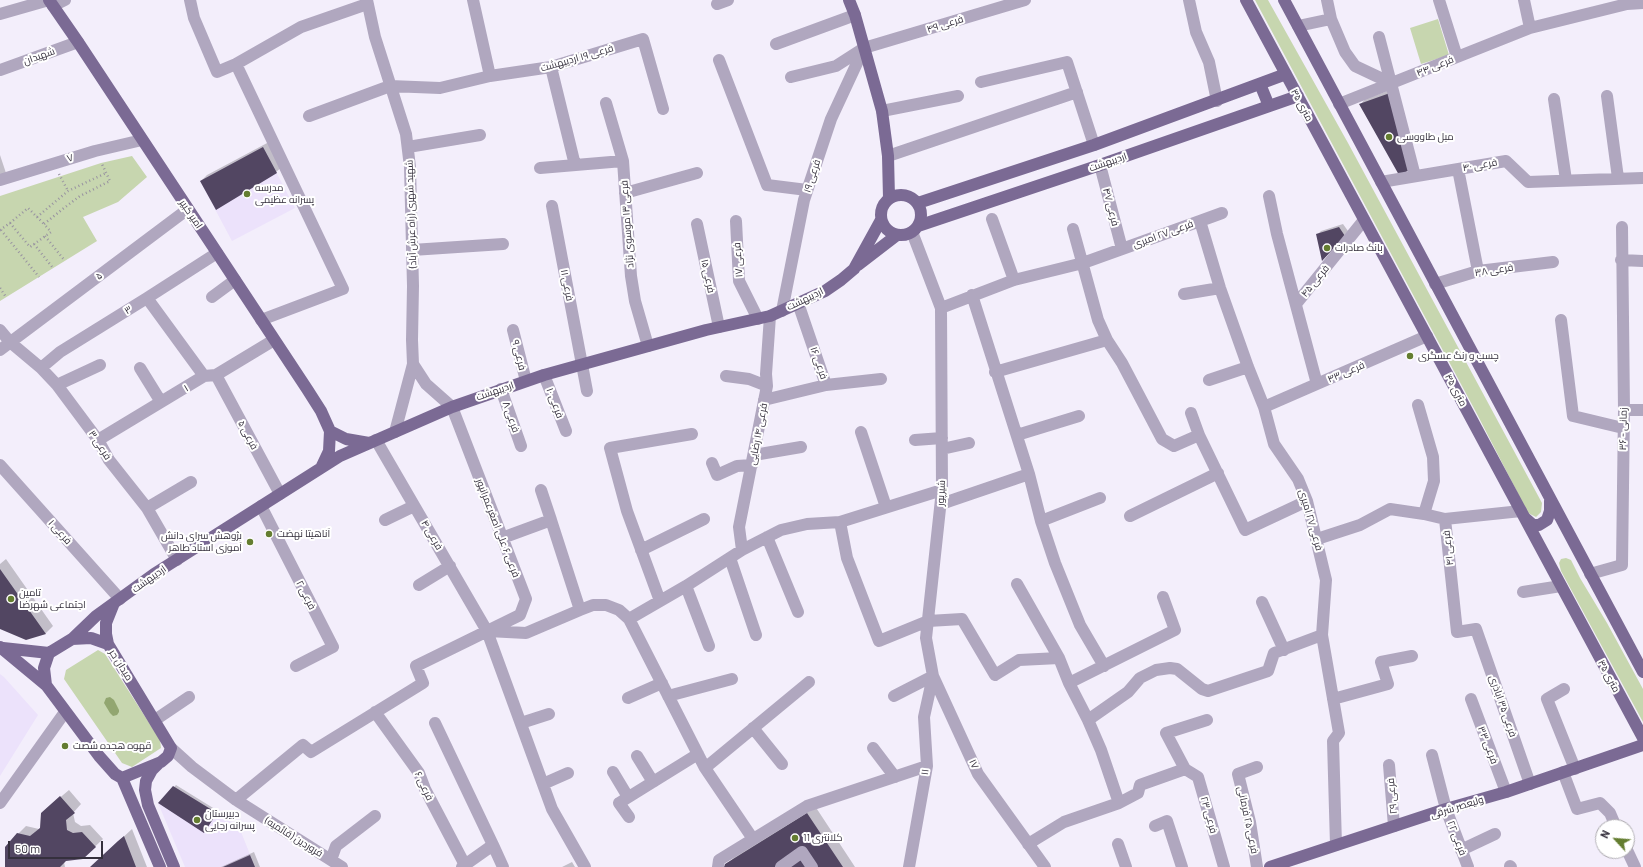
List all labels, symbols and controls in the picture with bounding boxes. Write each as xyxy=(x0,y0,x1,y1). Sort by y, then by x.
street label: فرعی ۴۹ xyxy=(925,13,965,35)
street label: فرعی ۱۹ اردیبهشت xyxy=(539,42,615,74)
street label: شهیدان xyxy=(22,45,56,67)
street label: فرعی ۴۴ xyxy=(1415,53,1455,79)
street label: ۴۵ متری xyxy=(1288,87,1316,123)
place label: مبل طاووسی xyxy=(1397,131,1454,143)
marker: مبل طاووسی xyxy=(1384,132,1394,142)
street label: اردیبهشت xyxy=(1088,150,1128,174)
street label: ۷ xyxy=(65,151,75,165)
street label: فرعی ۴۰ xyxy=(1462,156,1498,174)
street label: فرعی ۱۹ xyxy=(801,158,823,194)
street label: شهید شهری (راه عرش آباد) xyxy=(403,160,419,268)
street label: فرعی ۱‍۳ موسوی نژاد xyxy=(618,180,636,268)
place label: مدرسه پسرانه عظیمی xyxy=(255,182,314,206)
street label: فرعی ۴۷ xyxy=(1100,187,1122,227)
marker: مدرسه پسرانه عظیمی xyxy=(242,189,252,199)
street label: امیر کبیر xyxy=(177,197,205,231)
street label: فرعی ۲۷ امیری xyxy=(1131,218,1195,250)
street label: فرعی ۱۷ xyxy=(731,242,745,278)
place label: بانک صادرات xyxy=(1335,242,1383,254)
marker: بانک صادرات xyxy=(1322,243,1332,253)
street label: فرعی ۱۵ xyxy=(699,258,717,294)
street label: فرعی ۳۸ xyxy=(1474,261,1514,279)
street label: فرعی ۴۵ xyxy=(1298,262,1332,300)
street label: فرعی ۱۱ xyxy=(558,268,576,302)
street label: ۵ xyxy=(93,270,105,282)
street label: اردیبهشت xyxy=(785,285,825,313)
street label: ۳ xyxy=(122,303,134,317)
street label: فرعی ۹ xyxy=(509,338,529,372)
street label: فرعی ۱۶ xyxy=(808,345,830,381)
place label: چسب و رنگ عسگری xyxy=(1418,350,1499,362)
marker: چسب و رنگ عسگری xyxy=(1405,351,1415,361)
street label: فرعی ۴۳ xyxy=(1326,359,1366,385)
street label: ۴۵ متری xyxy=(1442,372,1470,408)
street label: اردیبهشت xyxy=(475,379,515,403)
street label: ۱ xyxy=(182,382,190,394)
street label: فرعی ۱۰ xyxy=(544,386,566,420)
street label: فرعی ۸ xyxy=(500,400,522,434)
street label: فرعی ۱۴ رضایی xyxy=(746,402,770,466)
street label: ۳۶ - زمانی xyxy=(1617,407,1629,451)
street label: فرعی ۵ xyxy=(235,418,261,452)
street label: فرعی ۳ xyxy=(86,428,114,462)
street label: فرعی ۶ علی اصغرعمرانپور xyxy=(474,477,522,579)
street label: شیرپور xyxy=(934,480,948,506)
street label: فرعی ۲۷ امیری xyxy=(1297,488,1325,552)
street label: فرعی ۱ xyxy=(46,517,74,547)
street label: فرعی ۴ xyxy=(419,518,445,552)
place label: آناهیتا نهضت xyxy=(277,528,330,540)
marker: آناهیتا نهضت xyxy=(264,529,274,539)
place label: پژوهش سرای دانش آموزی استاد طاهر xyxy=(161,530,242,554)
street label: فرعی ۴۱ xyxy=(1440,530,1456,566)
marker: پژوهش سرای دانش آموزی استاد طاهر xyxy=(245,537,255,547)
street label: اردیبهشت xyxy=(130,563,168,595)
street label: فرعی ۲ xyxy=(294,578,318,612)
place label: تامین اجتماعی شهرضا xyxy=(19,587,86,610)
marker: تامین اجتماعی شهرضا xyxy=(6,594,16,604)
street label: میدان حر xyxy=(107,647,135,683)
street label: ۴۵ متری xyxy=(1595,658,1623,694)
street label: فرعی ۳۵ اباذری xyxy=(1487,673,1519,739)
street label: فرعی ۳۳ xyxy=(1475,724,1501,766)
place label: قهوه هجده شصت xyxy=(73,740,151,752)
marker: قهوه هجده شصت xyxy=(60,741,70,751)
street label: ۱۷ xyxy=(967,757,981,771)
street label: ۱۱ xyxy=(919,768,931,776)
street label: فرعی ۶ xyxy=(412,770,436,802)
street label: فرعی ۲۹ xyxy=(1384,777,1400,815)
street label: فرعی ۲۵ فرمانی xyxy=(1235,785,1261,855)
street label: ولیعصر شرقی xyxy=(1429,793,1485,821)
street label: فرعی ۲۳ xyxy=(1198,795,1220,835)
place label: دبیرستان پسرانه رجایی xyxy=(205,808,255,832)
street label: فروردین (قائمیه) xyxy=(263,814,325,860)
marker: دبیرستان پسرانه رجایی xyxy=(192,815,202,825)
street label: فرعی ۲۲ xyxy=(1445,819,1469,857)
north arrow xyxy=(1595,819,1635,859)
text: N xyxy=(1597,828,1612,840)
place label: کلانتری 11 xyxy=(803,832,843,844)
scale bar xyxy=(10,833,105,859)
marker: کلانتری 11 xyxy=(790,833,800,843)
text: 50 m xyxy=(15,841,40,855)

